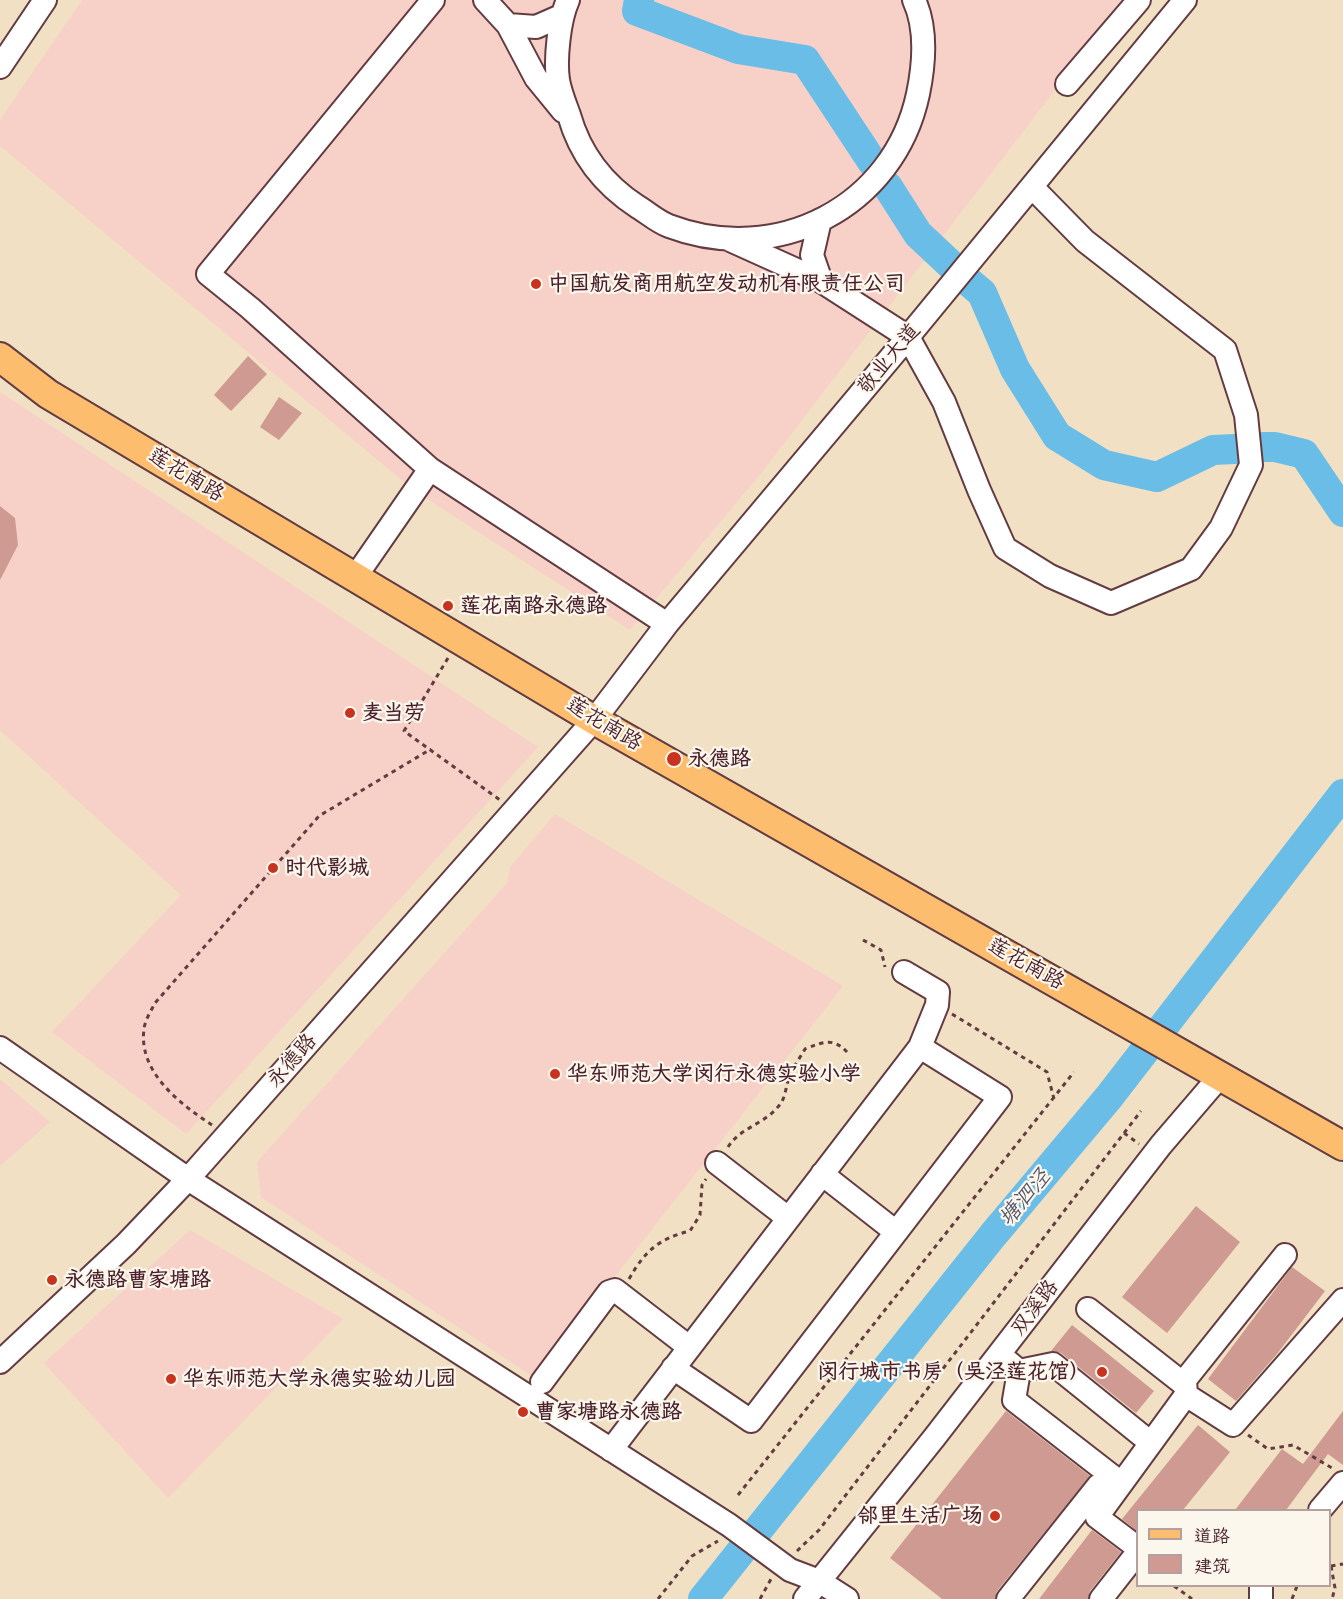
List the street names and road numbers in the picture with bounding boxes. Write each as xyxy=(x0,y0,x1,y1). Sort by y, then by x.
street label: 敬业大道 xyxy=(852,319,926,399)
street label: 莲花南路 xyxy=(144,443,228,507)
street label: 莲花南路 xyxy=(562,692,646,756)
street label: 莲花南路 xyxy=(983,933,1069,995)
street label: 永德路 xyxy=(262,1029,322,1093)
street label: 双溪路 xyxy=(1006,1275,1064,1341)

